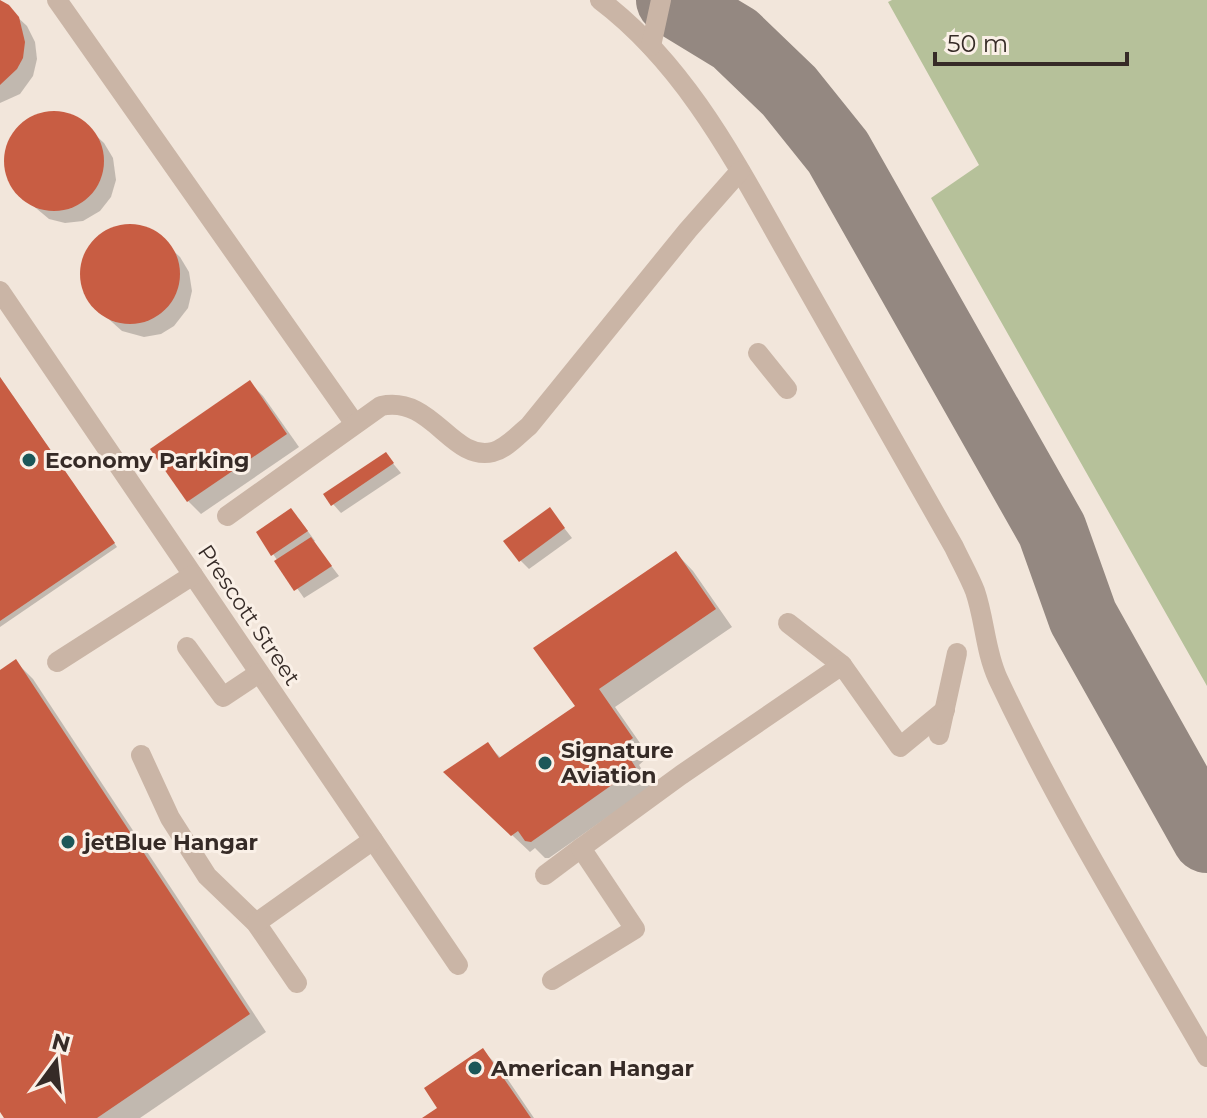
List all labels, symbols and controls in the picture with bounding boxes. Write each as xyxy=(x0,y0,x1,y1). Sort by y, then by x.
scale bar xyxy=(935,16,1127,66)
text: 50 m xyxy=(947,29,1008,58)
place label: Economy Parking xyxy=(45,447,249,474)
marker: Economy Parking xyxy=(20,451,38,469)
street label: Prescott Street xyxy=(192,540,306,690)
place label: Signature Aviation xyxy=(560,737,674,789)
marker: Signature Aviation xyxy=(536,754,554,772)
place label: jetBlue Hangar xyxy=(81,829,258,856)
marker: jetBlue Hangar xyxy=(59,833,77,851)
north arrow xyxy=(16,1022,96,1102)
text: N xyxy=(49,1028,73,1059)
place label: American Hangar xyxy=(490,1055,694,1082)
marker: American Hangar xyxy=(466,1059,484,1077)

